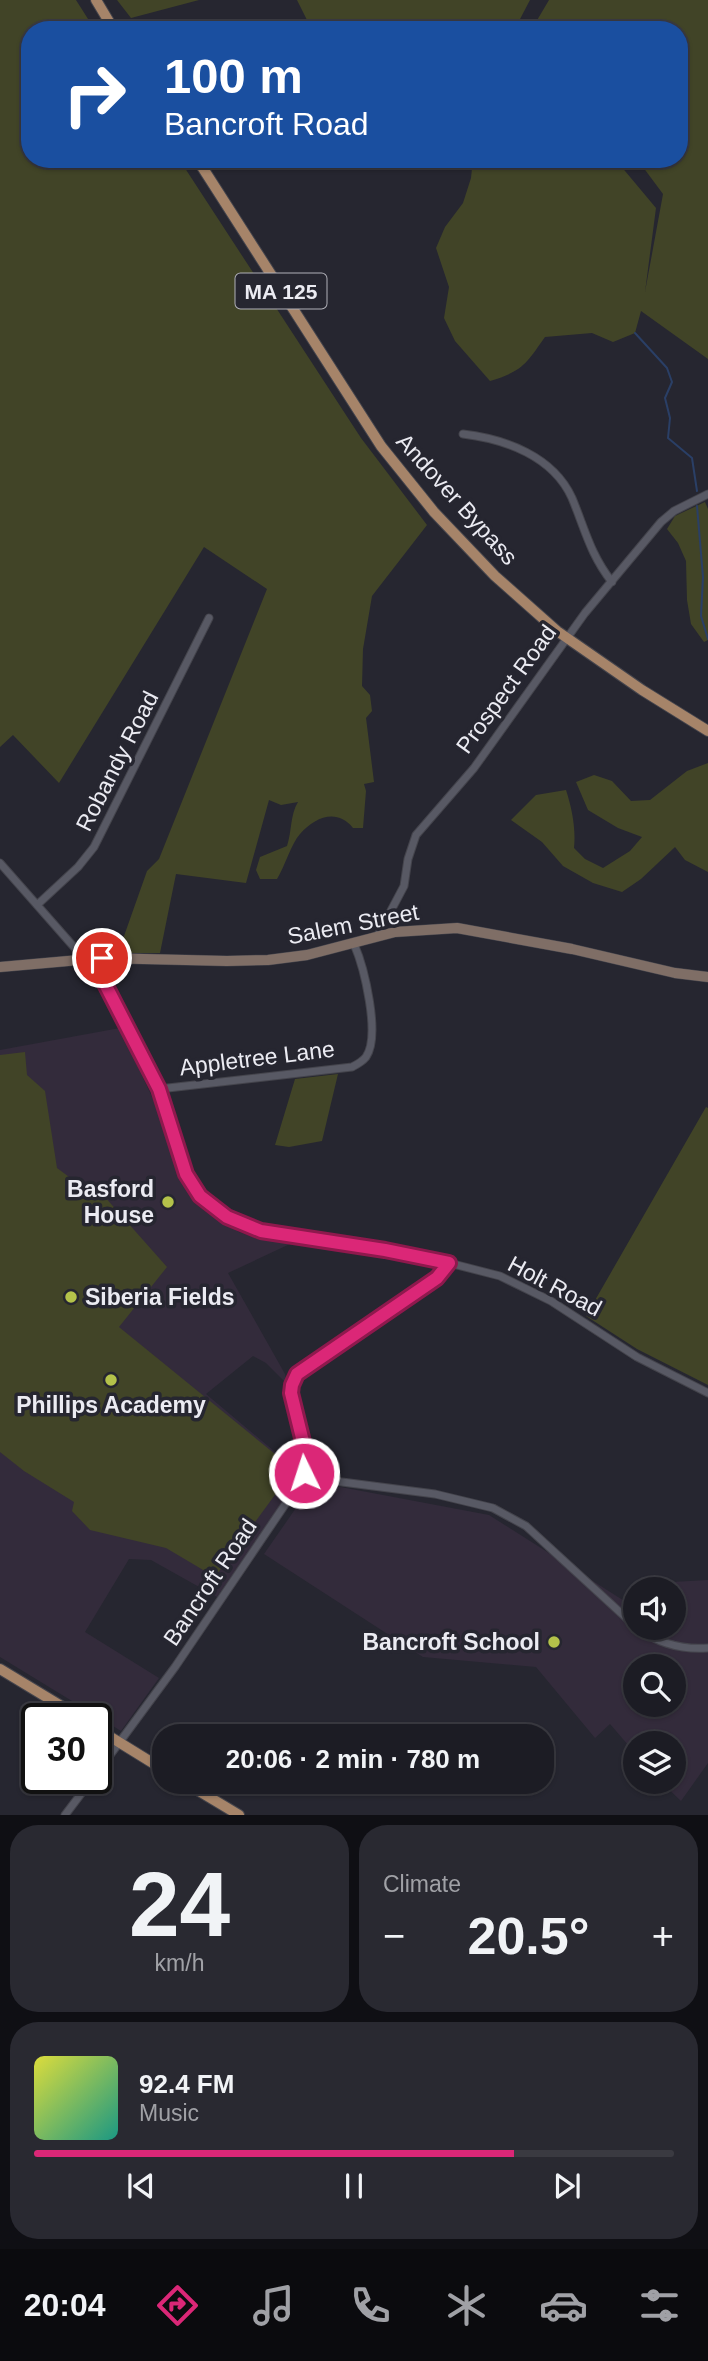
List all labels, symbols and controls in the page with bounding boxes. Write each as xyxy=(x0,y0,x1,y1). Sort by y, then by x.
icon: right xyxy=(49,49,140,140)
text: 100 m xyxy=(164,49,303,103)
text: Bancroft Road xyxy=(164,106,369,142)
road number: MA 125 xyxy=(236,274,326,308)
street label: Andover Bypass xyxy=(391,428,523,570)
street label: Prospect Road xyxy=(451,620,561,758)
street label: Robandy Road xyxy=(71,687,163,835)
street label: Salem Street xyxy=(285,898,421,949)
pin xyxy=(72,928,132,988)
icon: arrive xyxy=(83,939,121,977)
street label: Appletree Lane xyxy=(178,1036,336,1080)
place label: Basford House xyxy=(67,1176,154,1228)
marker: Basford House xyxy=(160,1194,176,1210)
street label: Holt Road xyxy=(504,1251,606,1321)
place label: Siberia Fields xyxy=(85,1284,235,1310)
marker: Siberia Fields xyxy=(63,1289,79,1305)
marker: Phillips Academy xyxy=(103,1372,119,1388)
place label: Phillips Academy xyxy=(16,1392,206,1418)
position arrow xyxy=(267,1436,341,1510)
street label: Bancroft Road xyxy=(158,1514,262,1650)
map controls xyxy=(623,1577,686,1794)
button: sound xyxy=(623,1577,686,1640)
place label: Bancroft School xyxy=(362,1629,540,1655)
marker: Bancroft School xyxy=(546,1634,562,1650)
button: search xyxy=(623,1654,686,1717)
speed limit sign: 30 xyxy=(21,1703,112,1794)
button: layers xyxy=(623,1731,686,1794)
text: 20:06 · 2 min · 780 m xyxy=(226,1744,480,1774)
text: 24 xyxy=(129,1854,230,1955)
text: Climate xyxy=(383,1871,461,1897)
text: 20.5° xyxy=(467,1907,590,1965)
text: − xyxy=(383,1915,405,1957)
text: + xyxy=(652,1915,674,1957)
text: km/h xyxy=(155,1950,204,1976)
text: 92.4 FM xyxy=(139,2069,234,2099)
text: Music xyxy=(139,2100,199,2126)
icon: previous xyxy=(122,2167,160,2205)
icon: pause xyxy=(335,2167,373,2205)
icon: next xyxy=(548,2167,586,2205)
icon: directions xyxy=(153,2281,202,2330)
icon: music xyxy=(249,2281,298,2330)
icon: phone xyxy=(346,2281,395,2330)
icon: climate xyxy=(442,2281,491,2330)
icon: car xyxy=(539,2281,588,2330)
icon: filters xyxy=(635,2281,684,2330)
text: 20:04 xyxy=(24,2287,106,2323)

